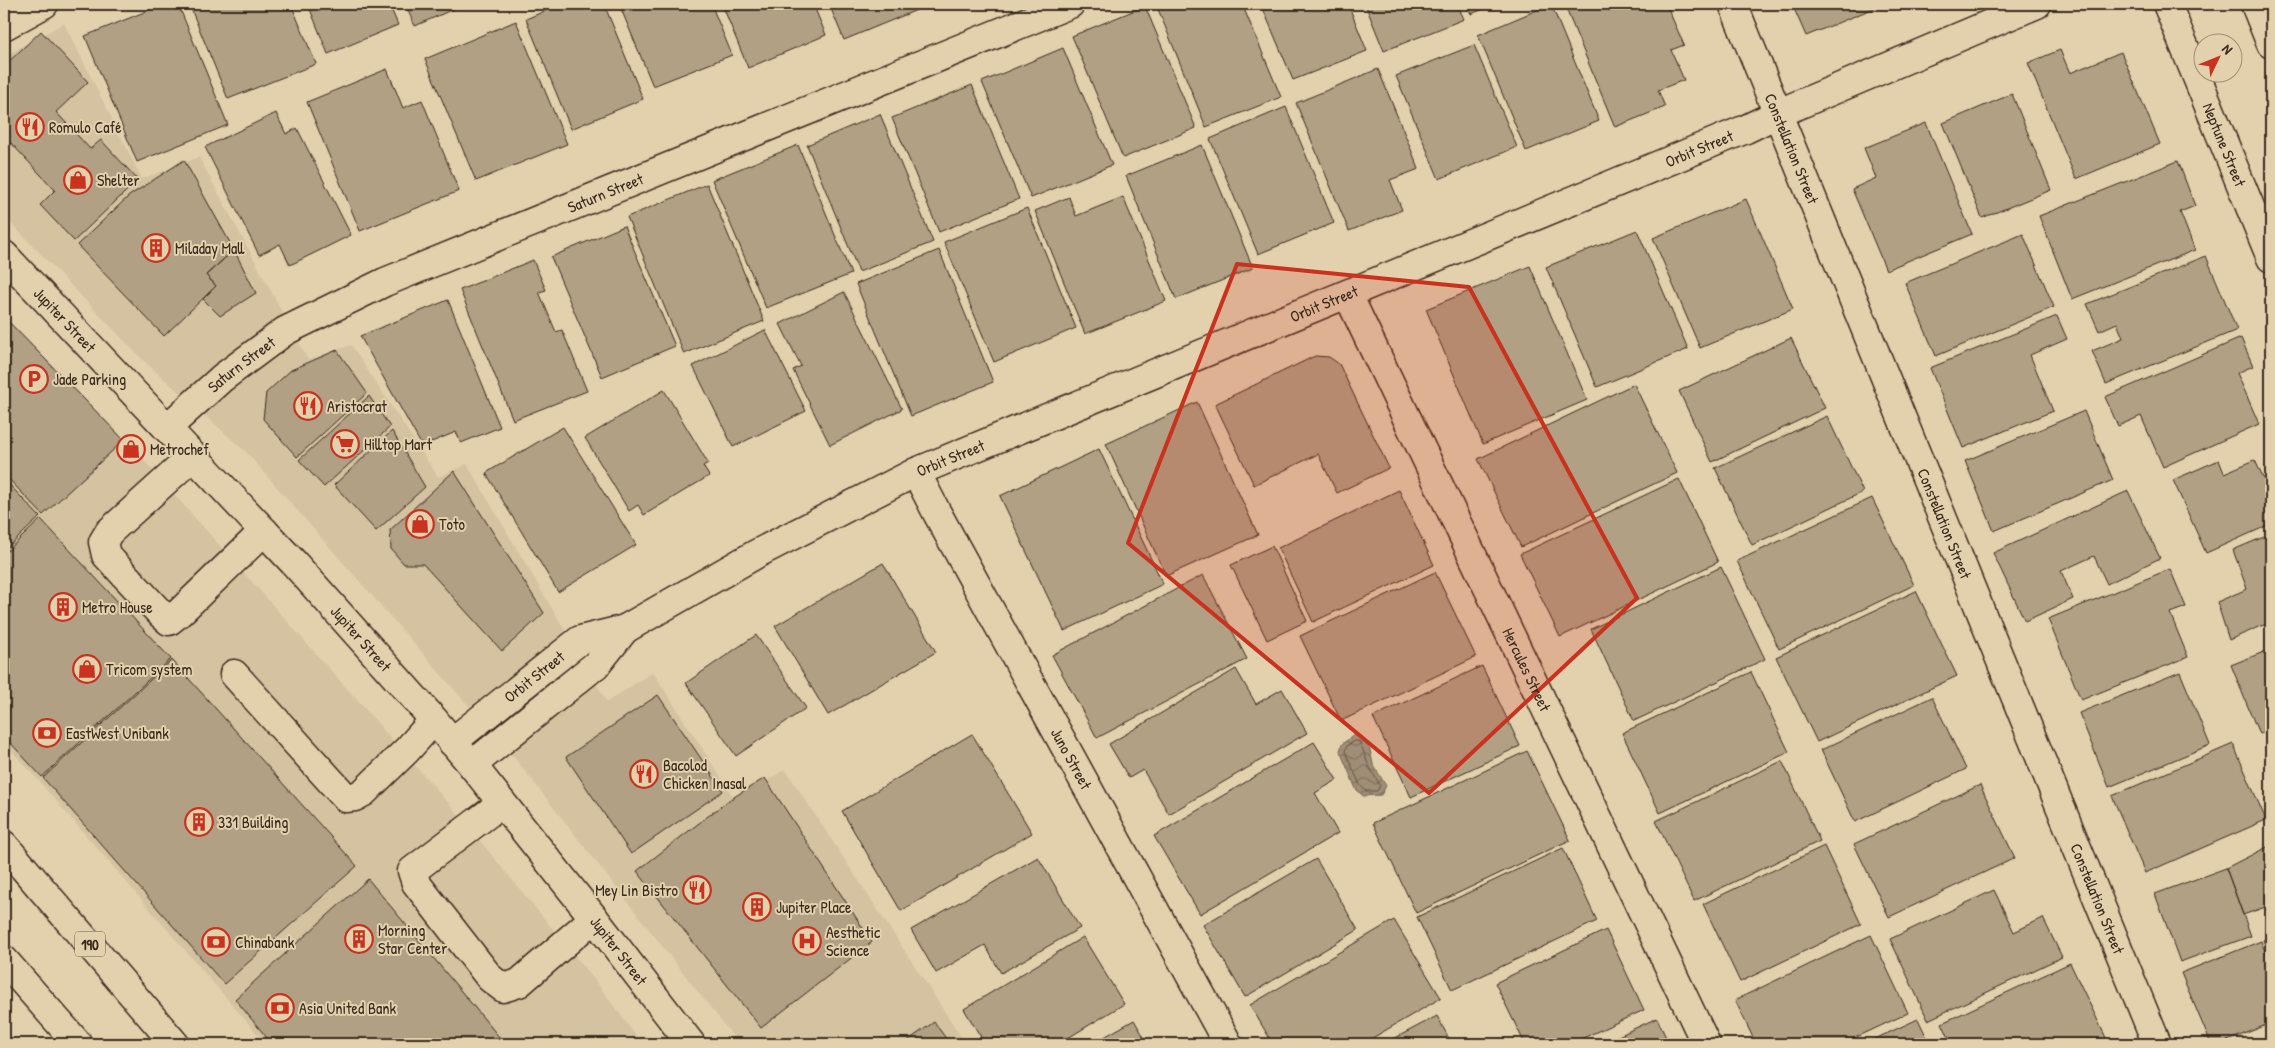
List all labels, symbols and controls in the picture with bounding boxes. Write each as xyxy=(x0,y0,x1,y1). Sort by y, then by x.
north arrow xyxy=(2192,32,2242,82)
text: N xyxy=(2218,40,2238,58)
street label: Constellation Street xyxy=(1760,90,1824,207)
street label: Neptune Street xyxy=(2198,100,2252,190)
restaurant icon: Romulo Café xyxy=(15,112,45,142)
place label: Romulo Café xyxy=(49,116,122,138)
street label: Orbit Street xyxy=(1662,124,1737,172)
shop icon: Shelter xyxy=(63,165,93,195)
street label: Saturn Street xyxy=(564,167,647,218)
place label: Shelter xyxy=(97,169,140,191)
building icon: Miladay Mall xyxy=(141,233,171,263)
place label: Miladay Mall xyxy=(175,237,244,259)
street label: Orbit Street xyxy=(1286,279,1362,327)
street label: Jupiter Street xyxy=(29,282,101,357)
street label: Saturn Street xyxy=(203,331,280,397)
parking icon: Jade Parking xyxy=(19,364,49,394)
place label: Jade Parking xyxy=(53,368,126,390)
restaurant icon: Aristocrat xyxy=(293,391,323,421)
place label: Aristocrat xyxy=(327,395,387,417)
supermarket icon: Hilltop Mart xyxy=(330,429,360,459)
place label: Hilltop Mart xyxy=(364,433,432,455)
shop icon: Metrochef xyxy=(116,434,146,464)
street label: Orbit Street xyxy=(913,434,988,482)
place label: Metrochef xyxy=(150,438,209,460)
street label: Constellation Street xyxy=(1912,465,1977,582)
shop icon: Toto xyxy=(405,509,435,539)
place label: Toto xyxy=(439,513,465,535)
building icon: Metro House xyxy=(48,592,78,622)
place label: Metro House xyxy=(82,596,153,618)
street label: Jupiter Street xyxy=(326,600,397,677)
street label: Hercules Street xyxy=(1498,624,1557,715)
street label: Orbit Street xyxy=(499,645,569,708)
shop icon: Tricom system xyxy=(72,654,102,684)
place label: Tricom system xyxy=(106,658,192,680)
bank icon: EastWest Unibank xyxy=(32,718,62,748)
place label: EastWest Unibank xyxy=(66,722,169,744)
street label: Juno Street xyxy=(1046,724,1098,794)
place label: Bacolod Chicken Inasal xyxy=(663,754,747,794)
restaurant icon: Bacolod Chicken Inasal xyxy=(629,759,659,789)
building icon: 331 Building xyxy=(184,807,214,837)
place label: 331 Building xyxy=(218,811,288,833)
street label: Constellation Street xyxy=(2065,840,2130,958)
restaurant icon: Mey Lin Bistro xyxy=(682,875,712,905)
place label: Mey Lin Bistro xyxy=(595,879,679,901)
building icon: Jupiter Place xyxy=(742,892,772,922)
place label: Jupiter Place xyxy=(776,896,852,918)
street label: Jupiter Street xyxy=(585,911,653,990)
place label: Morning Star Center xyxy=(378,919,447,959)
place label: Aesthetic Science xyxy=(826,921,881,961)
building icon: Morning Star Center xyxy=(344,924,374,954)
hospital icon: Aesthetic Science xyxy=(792,926,822,956)
bank icon: Chinabank xyxy=(201,927,231,957)
place label: Chinabank xyxy=(235,931,295,953)
road number: 190 xyxy=(75,932,105,956)
bank icon: Asia United Bank xyxy=(265,993,295,1023)
place label: Asia United Bank xyxy=(299,997,397,1019)

